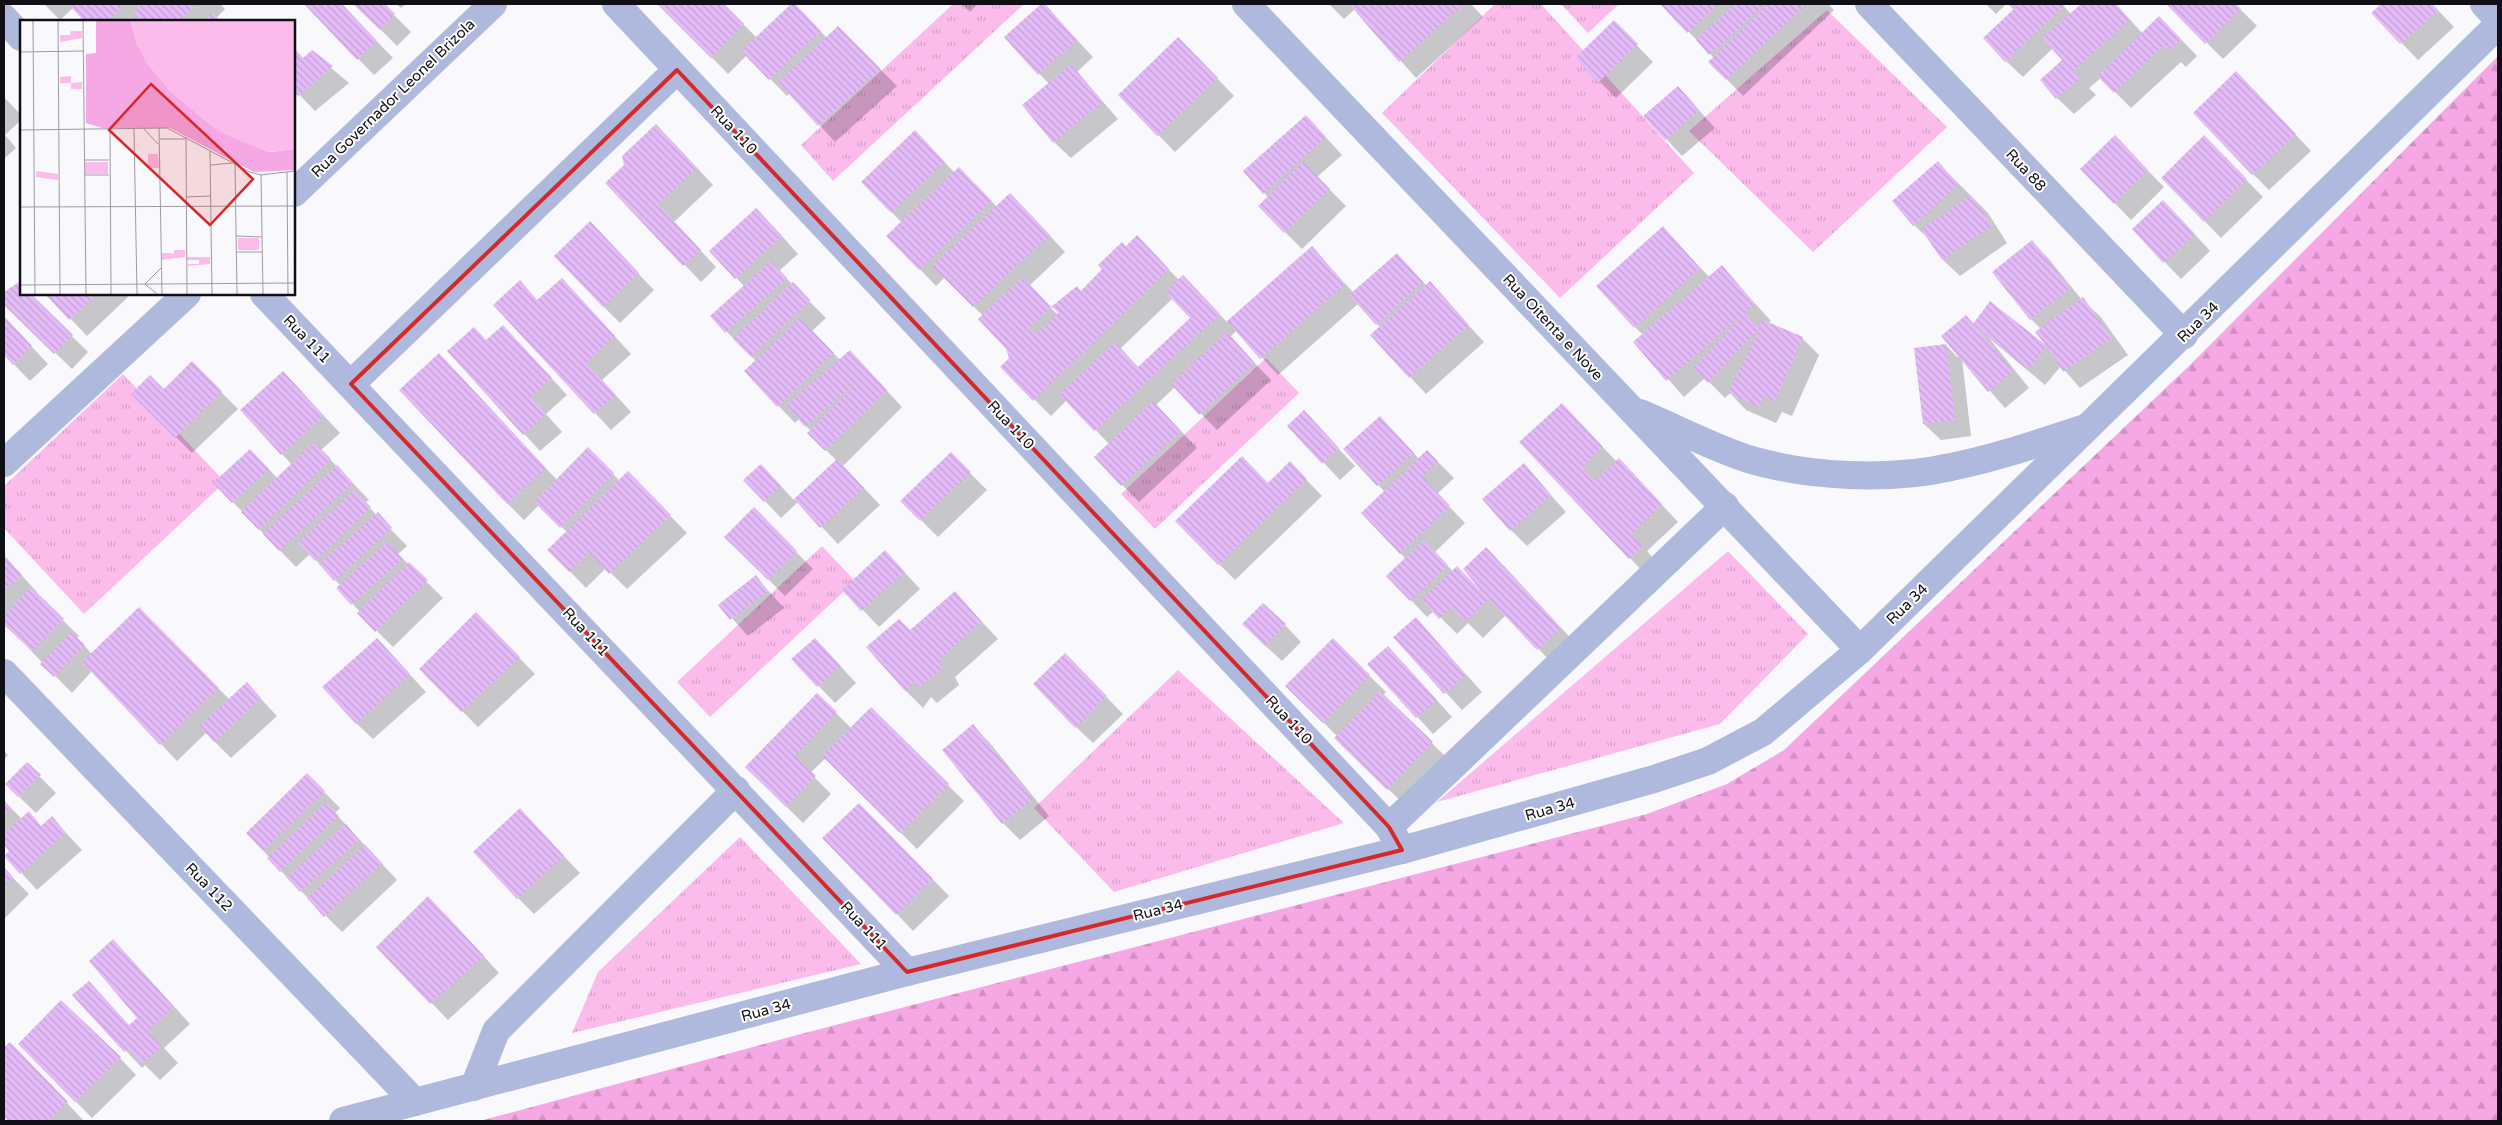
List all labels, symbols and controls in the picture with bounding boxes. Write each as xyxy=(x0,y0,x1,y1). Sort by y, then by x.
street label: Rua Governador Leonel Brizola xyxy=(307,15,479,181)
inset map xyxy=(20,20,295,295)
street label: Rua 110 xyxy=(707,102,761,158)
street label: Rua 88 xyxy=(2002,145,2050,195)
street label: Rua Oitenta e Nove xyxy=(1499,270,1607,384)
street label: Rua 34 xyxy=(2173,298,2223,346)
street label: Rua 111 xyxy=(280,311,334,367)
street label: Rua 110 xyxy=(984,397,1038,453)
street label: Rua 34 xyxy=(1882,580,1932,628)
street label: Rua 111 xyxy=(559,604,613,660)
street label: Rua 110 xyxy=(1262,692,1316,748)
street label: Rua 34 xyxy=(1523,793,1577,825)
street label: Rua 112 xyxy=(182,859,236,915)
street label: Rua 34 xyxy=(1131,895,1185,925)
street label: Rua 111 xyxy=(837,898,891,954)
street label: Rua 34 xyxy=(739,995,793,1025)

